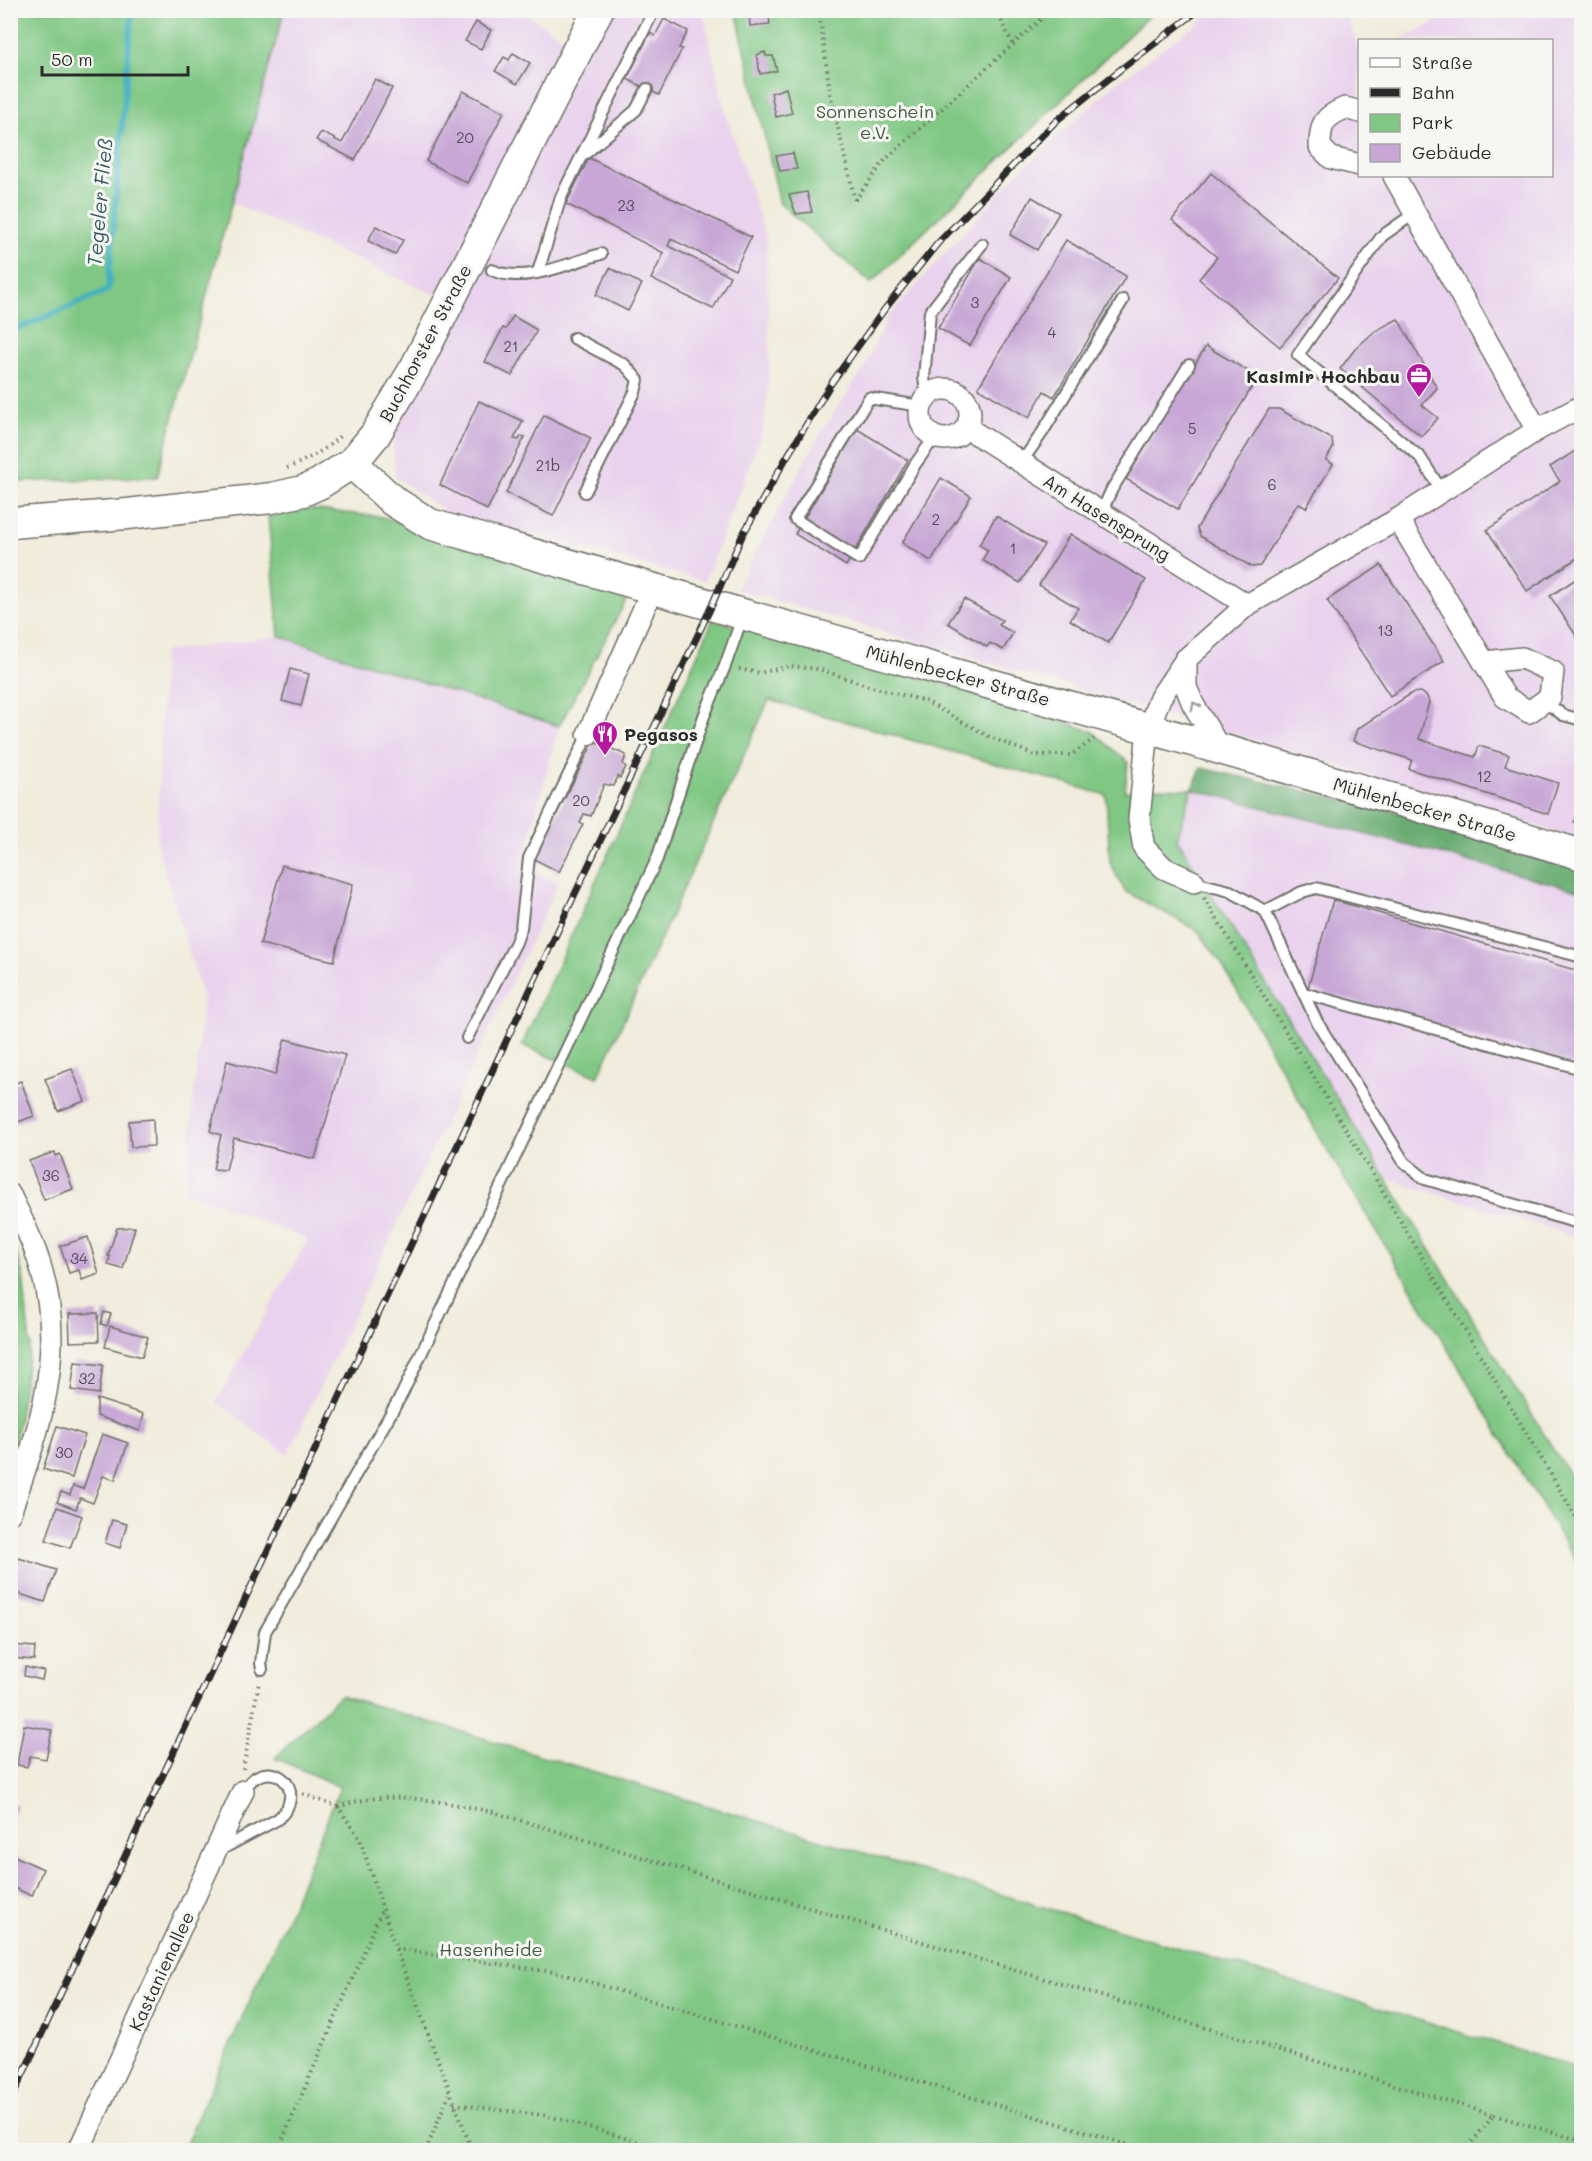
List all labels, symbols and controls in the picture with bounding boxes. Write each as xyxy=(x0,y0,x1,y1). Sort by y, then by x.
scale bar xyxy=(42,39,188,77)
legend xyxy=(1358,39,1553,177)
text: 50 m xyxy=(51,47,93,71)
text: Straße xyxy=(1412,50,1473,74)
text: Bahn xyxy=(1412,80,1455,104)
park label: Sonnenschein e.V. xyxy=(816,99,934,144)
text: Park xyxy=(1412,110,1453,134)
house number: 20 xyxy=(456,127,474,147)
water label: Tegeler Fließ xyxy=(80,137,118,267)
text: Gebäude xyxy=(1412,140,1492,164)
house number: 23 xyxy=(617,195,635,215)
street label: Buchhorster Straße xyxy=(373,260,477,426)
house number: 3 xyxy=(971,292,980,312)
house number: 4 xyxy=(1048,322,1057,342)
house number: 21 xyxy=(503,336,519,356)
office icon: Kasimir Hochbau xyxy=(1404,361,1434,399)
place label: Kasimir Hochbau xyxy=(1246,364,1400,388)
house number: 5 xyxy=(1188,418,1196,438)
house number: 21b xyxy=(536,455,560,475)
street label: Am Hasensprung xyxy=(1039,468,1175,566)
house number: 6 xyxy=(1267,474,1277,494)
house number: 2 xyxy=(932,509,940,529)
house number: 1 xyxy=(1010,538,1016,558)
house number: 13 xyxy=(1377,620,1393,640)
street label: Mühlenbecker Straße xyxy=(863,639,1053,711)
one-way arrow xyxy=(1191,702,1202,713)
restaurant icon: Pegasos xyxy=(590,719,620,757)
place label: Pegasos xyxy=(624,722,698,746)
house number: 12 xyxy=(1476,766,1492,786)
street label: Mühlenbecker Straße xyxy=(1331,771,1519,847)
house number: 20 xyxy=(572,790,590,810)
house number: 36 xyxy=(42,1165,60,1185)
house number: 34 xyxy=(70,1248,88,1268)
house number: 32 xyxy=(78,1368,96,1388)
house number: 30 xyxy=(55,1442,73,1462)
street label: Kastanienallee xyxy=(123,1907,199,2035)
park label: Hasenheide xyxy=(439,1937,543,1961)

